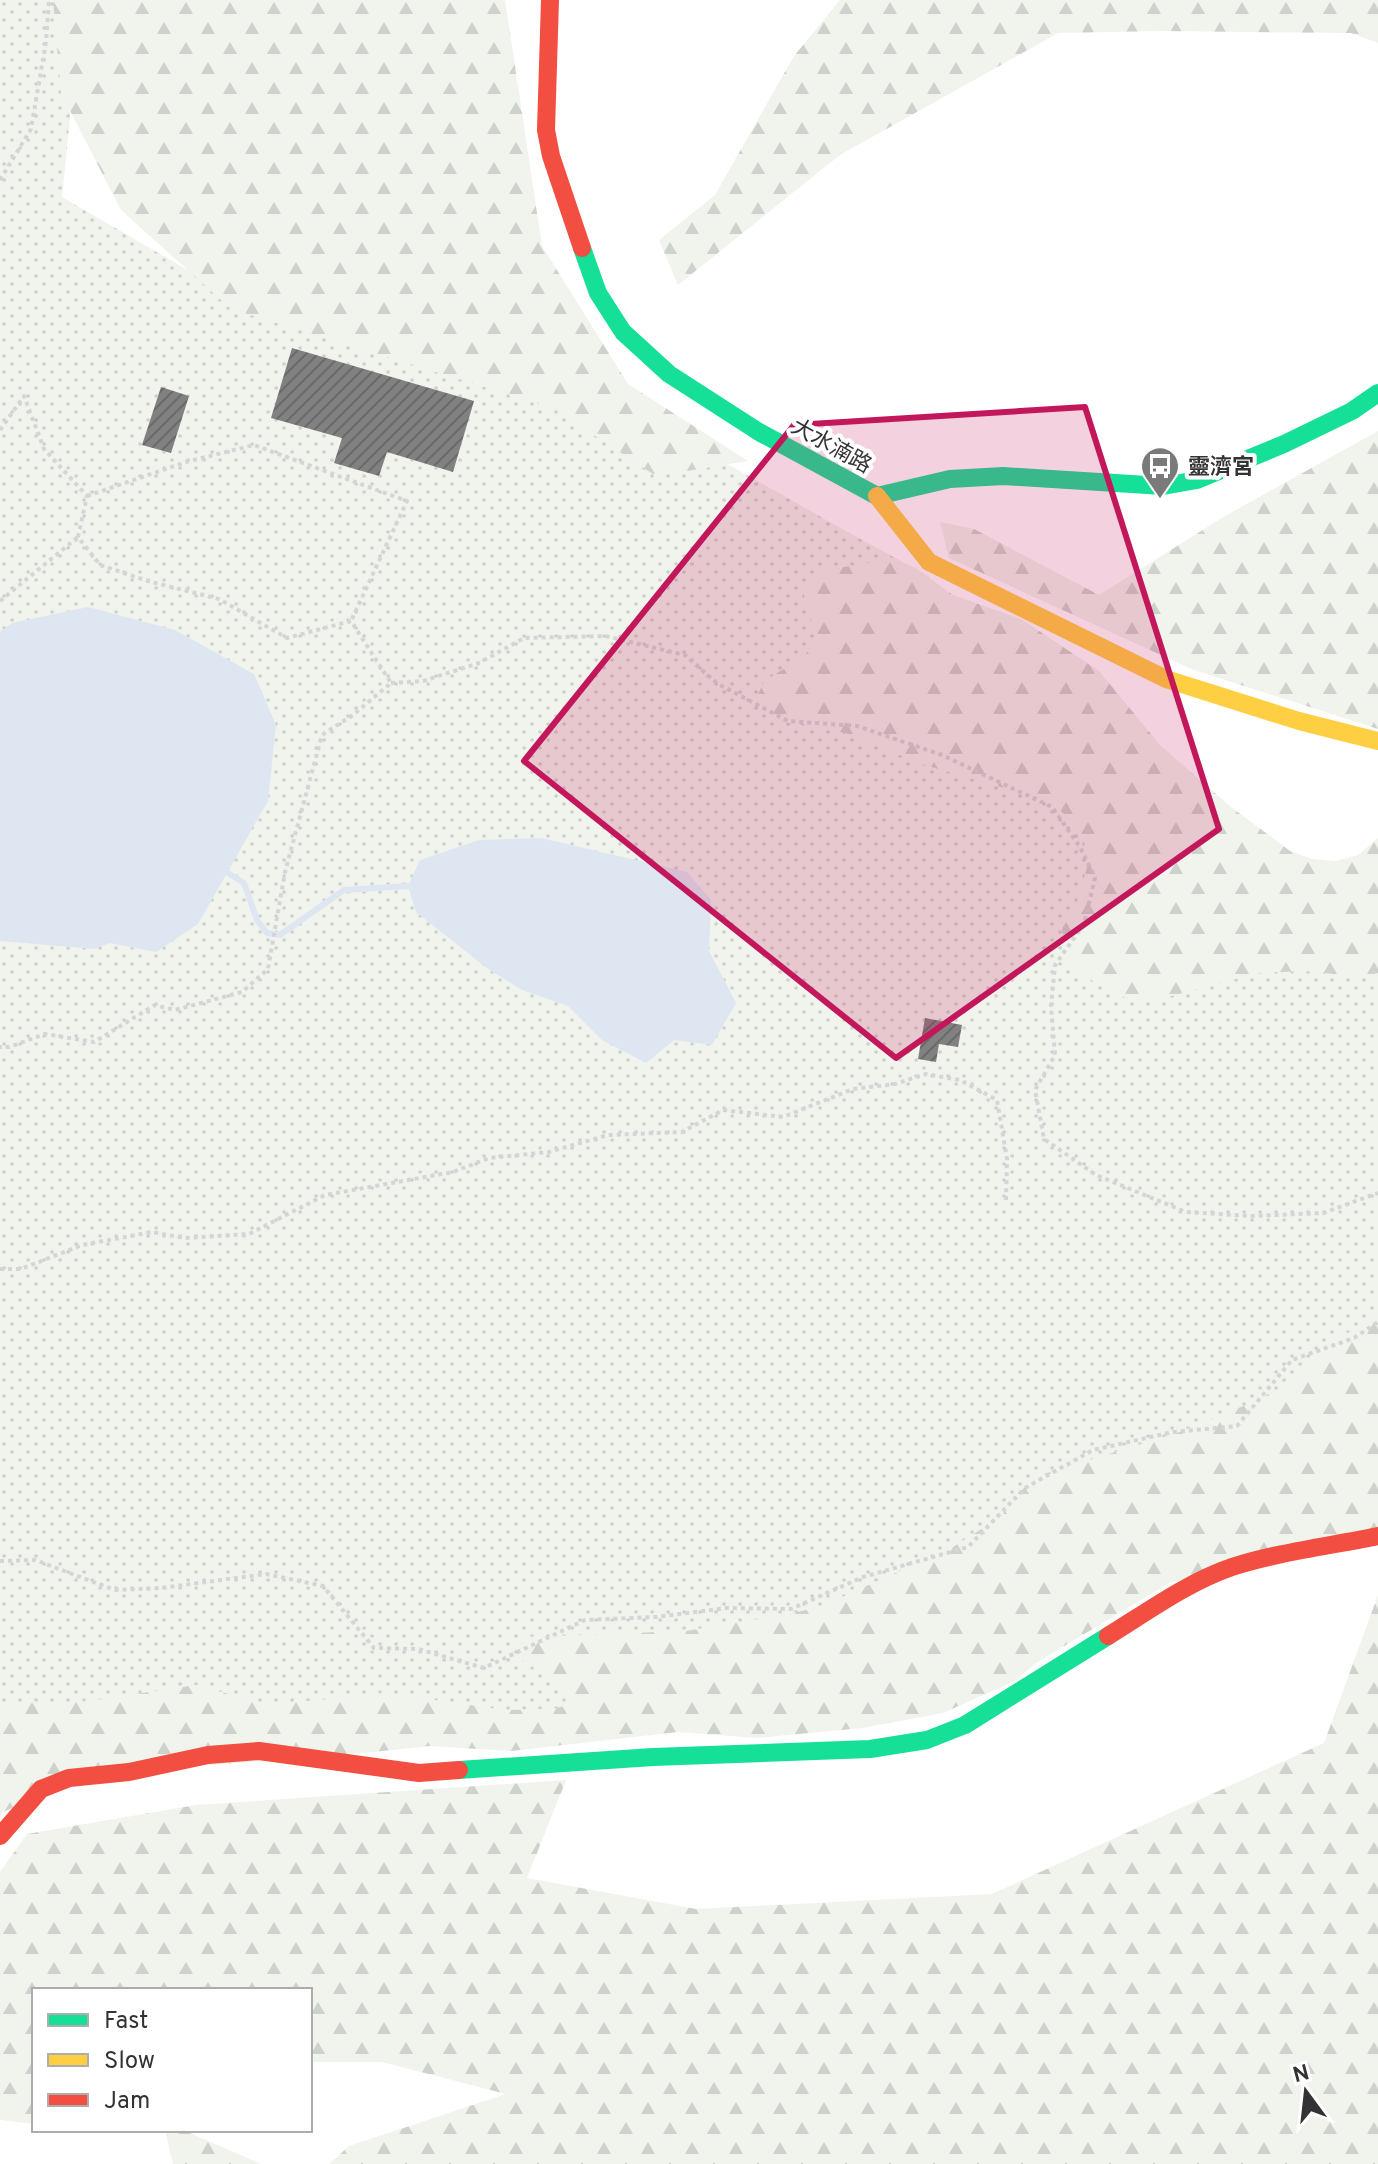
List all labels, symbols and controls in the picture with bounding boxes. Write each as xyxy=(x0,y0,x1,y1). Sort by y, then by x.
street label: 大水湳路 xyxy=(786,414,876,480)
bus stop icon: 靈濟宮 xyxy=(1139,445,1181,500)
place label: 靈濟宮 xyxy=(1188,454,1254,482)
legend xyxy=(32,1988,312,2132)
text: Fast xyxy=(104,2007,148,2037)
text: Slow xyxy=(104,2047,155,2077)
north arrow xyxy=(1266,2052,1346,2132)
text: N xyxy=(1290,2060,1313,2090)
text: Jam xyxy=(104,2087,150,2117)

